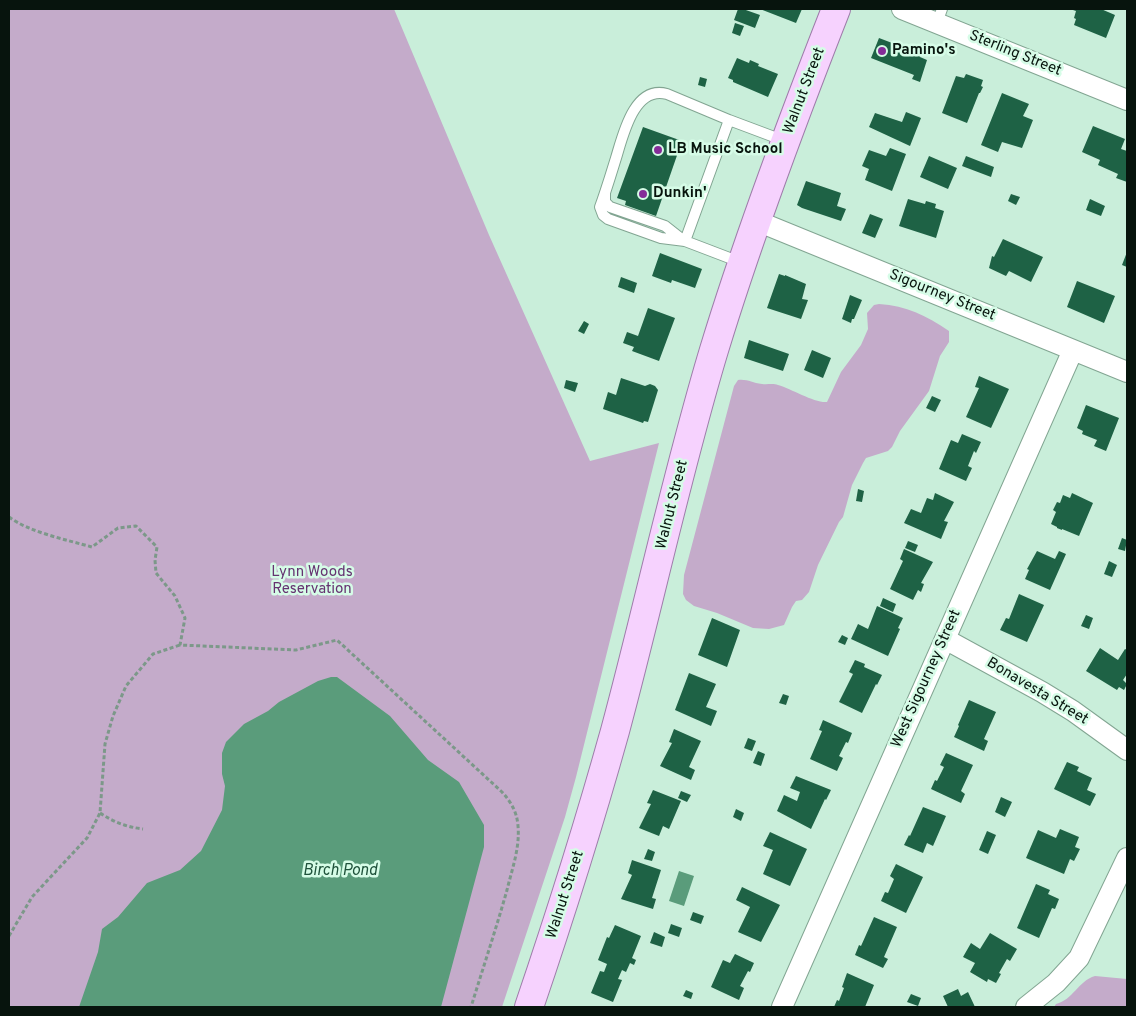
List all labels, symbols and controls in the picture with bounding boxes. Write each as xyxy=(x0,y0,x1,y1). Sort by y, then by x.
street label: Sterling Street xyxy=(966,27,1064,81)
place label: Pamino's xyxy=(892,42,956,60)
street label: Walnut Street xyxy=(780,45,830,137)
marker: Pamino's xyxy=(876,45,888,57)
place label: LB Music School xyxy=(668,141,783,159)
marker: LB Music School xyxy=(652,144,664,156)
place label: Dunkin' xyxy=(653,185,707,203)
marker: Dunkin' xyxy=(637,188,649,200)
street label: Sigourney Street xyxy=(886,266,998,326)
street label: Walnut Street xyxy=(653,458,693,552)
park label: Lynn Woods Reservation xyxy=(271,564,353,599)
street label: West Sigourney Street xyxy=(888,607,966,751)
street label: Bonavesta Street xyxy=(983,655,1091,729)
street label: Walnut Street xyxy=(543,849,589,941)
water label: Birch Pond xyxy=(303,862,377,882)

